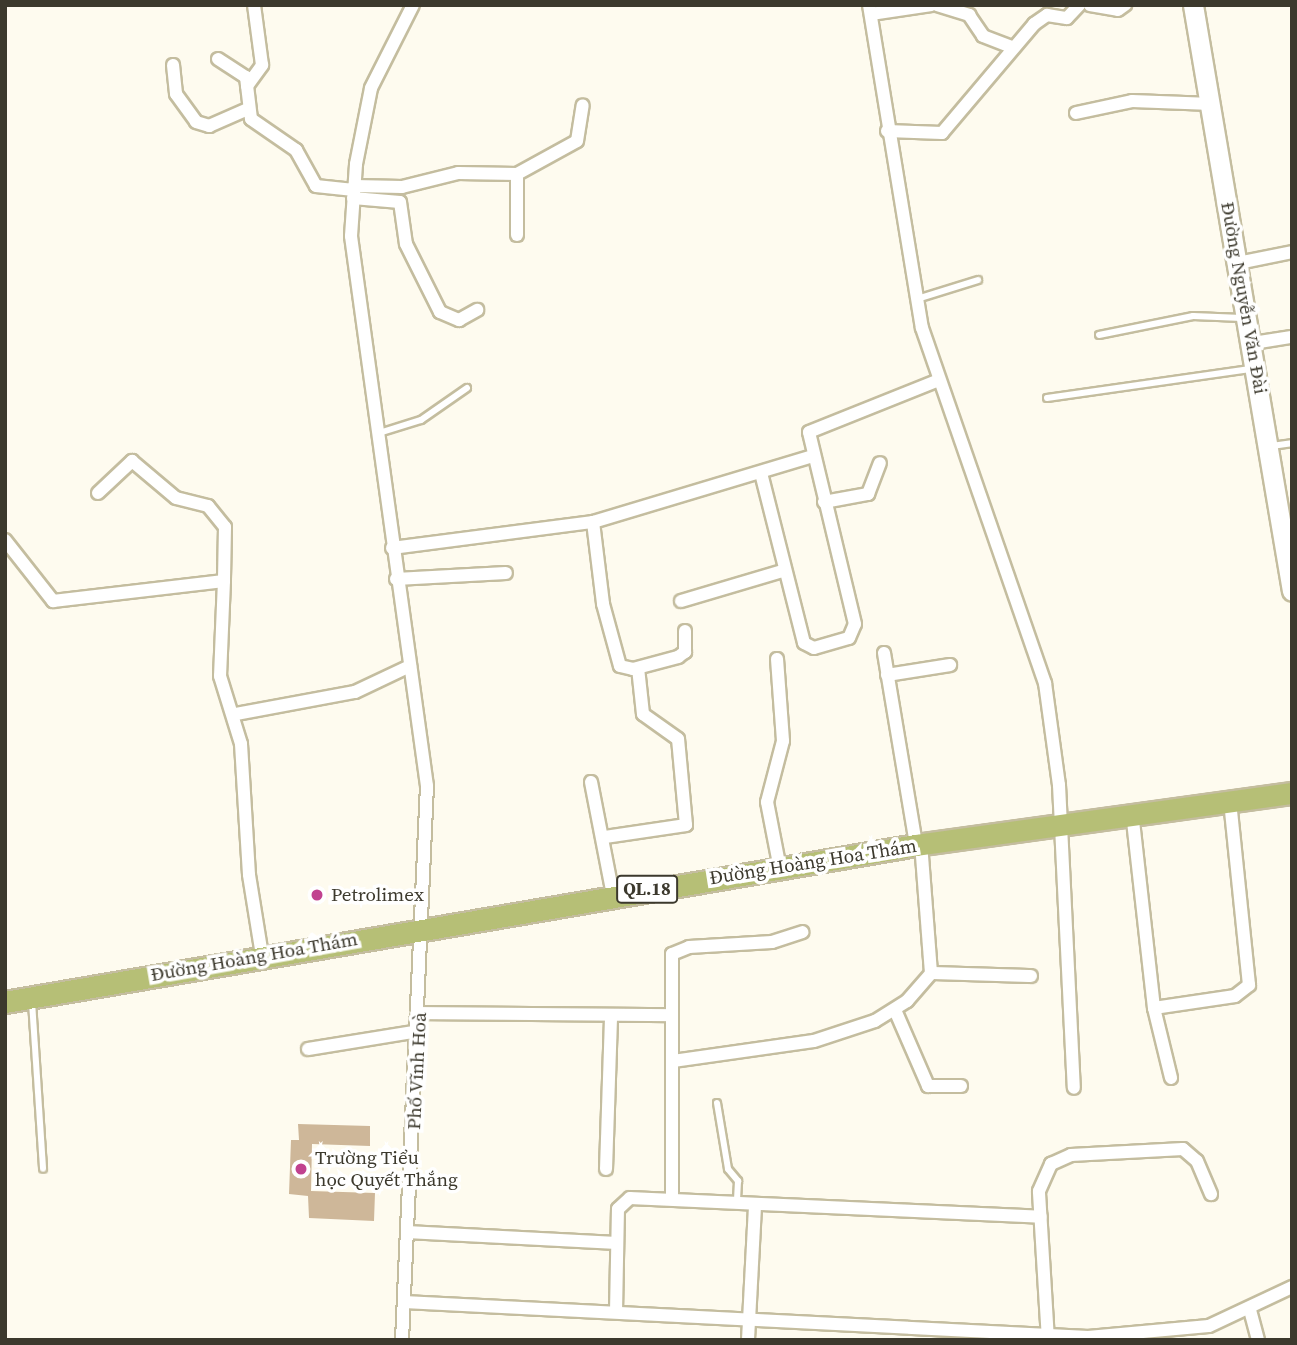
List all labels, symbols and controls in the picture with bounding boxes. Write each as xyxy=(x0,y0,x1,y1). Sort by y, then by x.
street label: Đường Nguyễn Văn Đài xyxy=(1216,200,1272,396)
street label: Đường Hoàng Hoa Thám xyxy=(708,834,918,890)
road number: QL.18 xyxy=(616,874,678,904)
place label: Petrolimex xyxy=(331,884,424,906)
marker: Petrolimex xyxy=(309,887,325,903)
street label: Đường Hoàng Hoa Thám xyxy=(149,928,359,986)
street label: Phố Vĩnh Hoà xyxy=(403,1011,431,1131)
place label: Trường Tiểu học Quyết Thắng xyxy=(315,1147,458,1191)
marker: Trường Tiểu học Quyết Thắng xyxy=(293,1161,309,1177)

